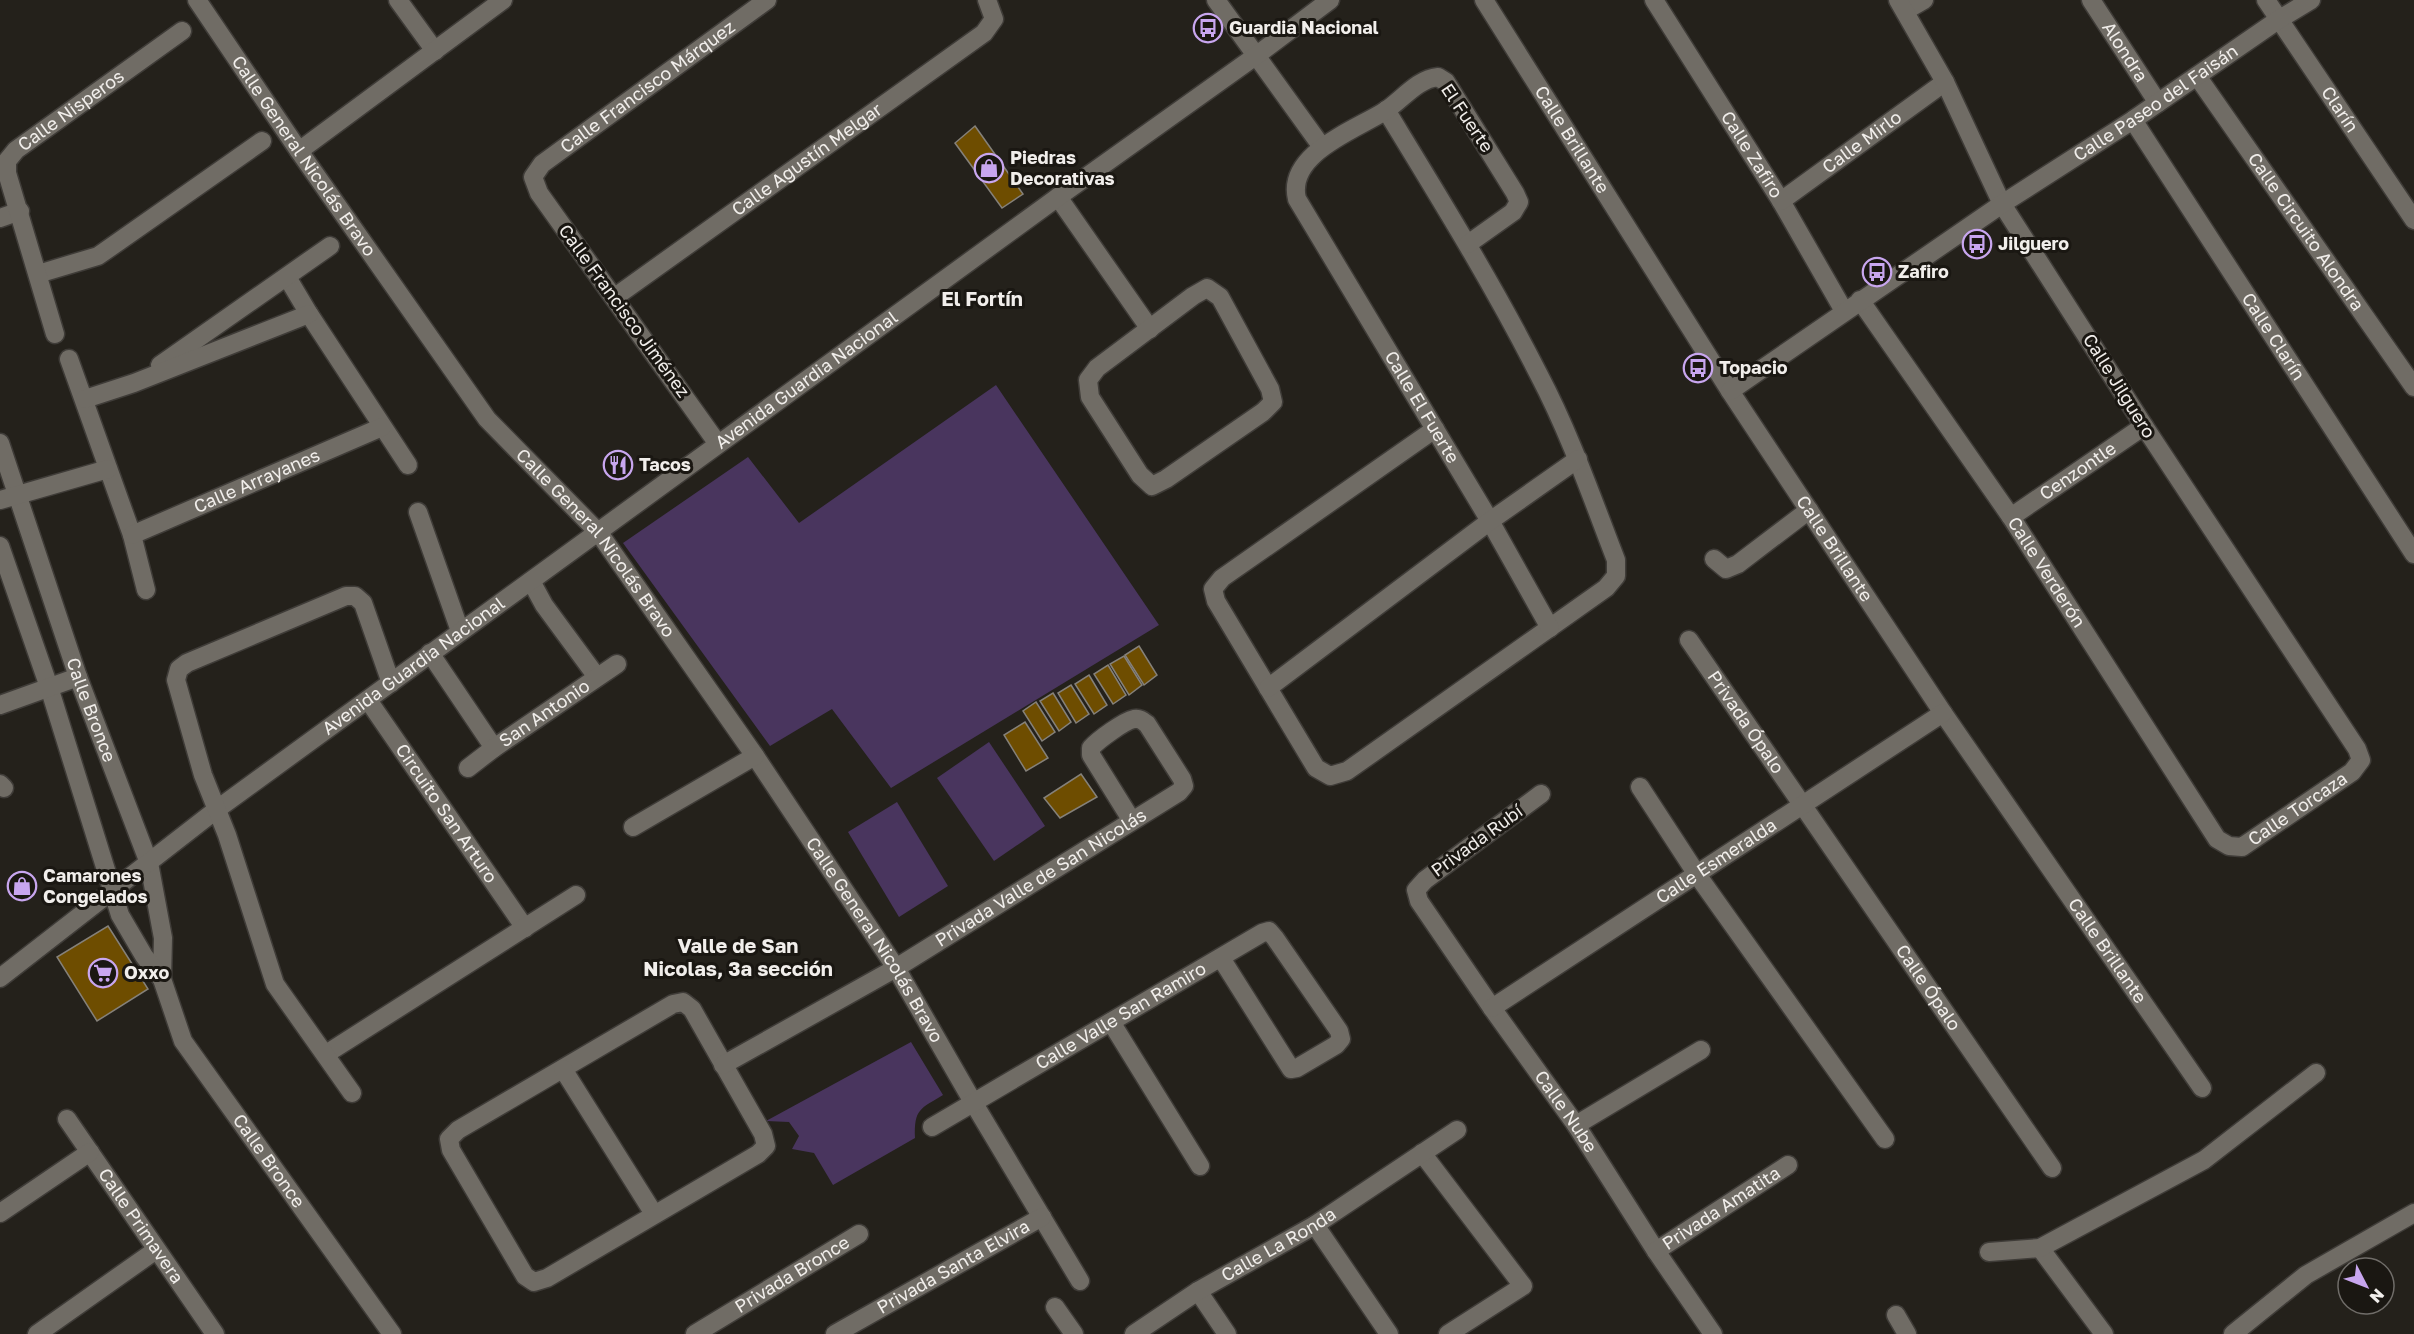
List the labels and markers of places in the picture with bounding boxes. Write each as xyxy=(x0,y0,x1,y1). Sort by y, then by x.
bus stop icon: Guardia Nacional xyxy=(1192,12,1224,44)
place label: Guardia Nacional xyxy=(1229,16,1379,38)
place label: Piedras Decorativas xyxy=(1010,146,1115,189)
shop icon: Piedras Decorativas xyxy=(973,152,1005,184)
bus stop icon: Jilguero xyxy=(1961,228,1993,260)
place label: Jilguero xyxy=(1998,232,2069,254)
bus stop icon: Zafiro xyxy=(1861,256,1893,288)
place label: Zafiro xyxy=(1898,260,1949,282)
bus stop icon: Topacio xyxy=(1682,352,1714,384)
place label: Topacio xyxy=(1719,356,1788,378)
restaurant icon: Tacos xyxy=(602,449,634,481)
place label: Tacos xyxy=(639,453,691,475)
place label: Camarones Congelados xyxy=(43,864,148,907)
shop icon: Camarones Congelados xyxy=(6,870,38,902)
supermarket icon: Oxxo xyxy=(87,957,119,989)
place label: Oxxo xyxy=(124,961,169,983)

